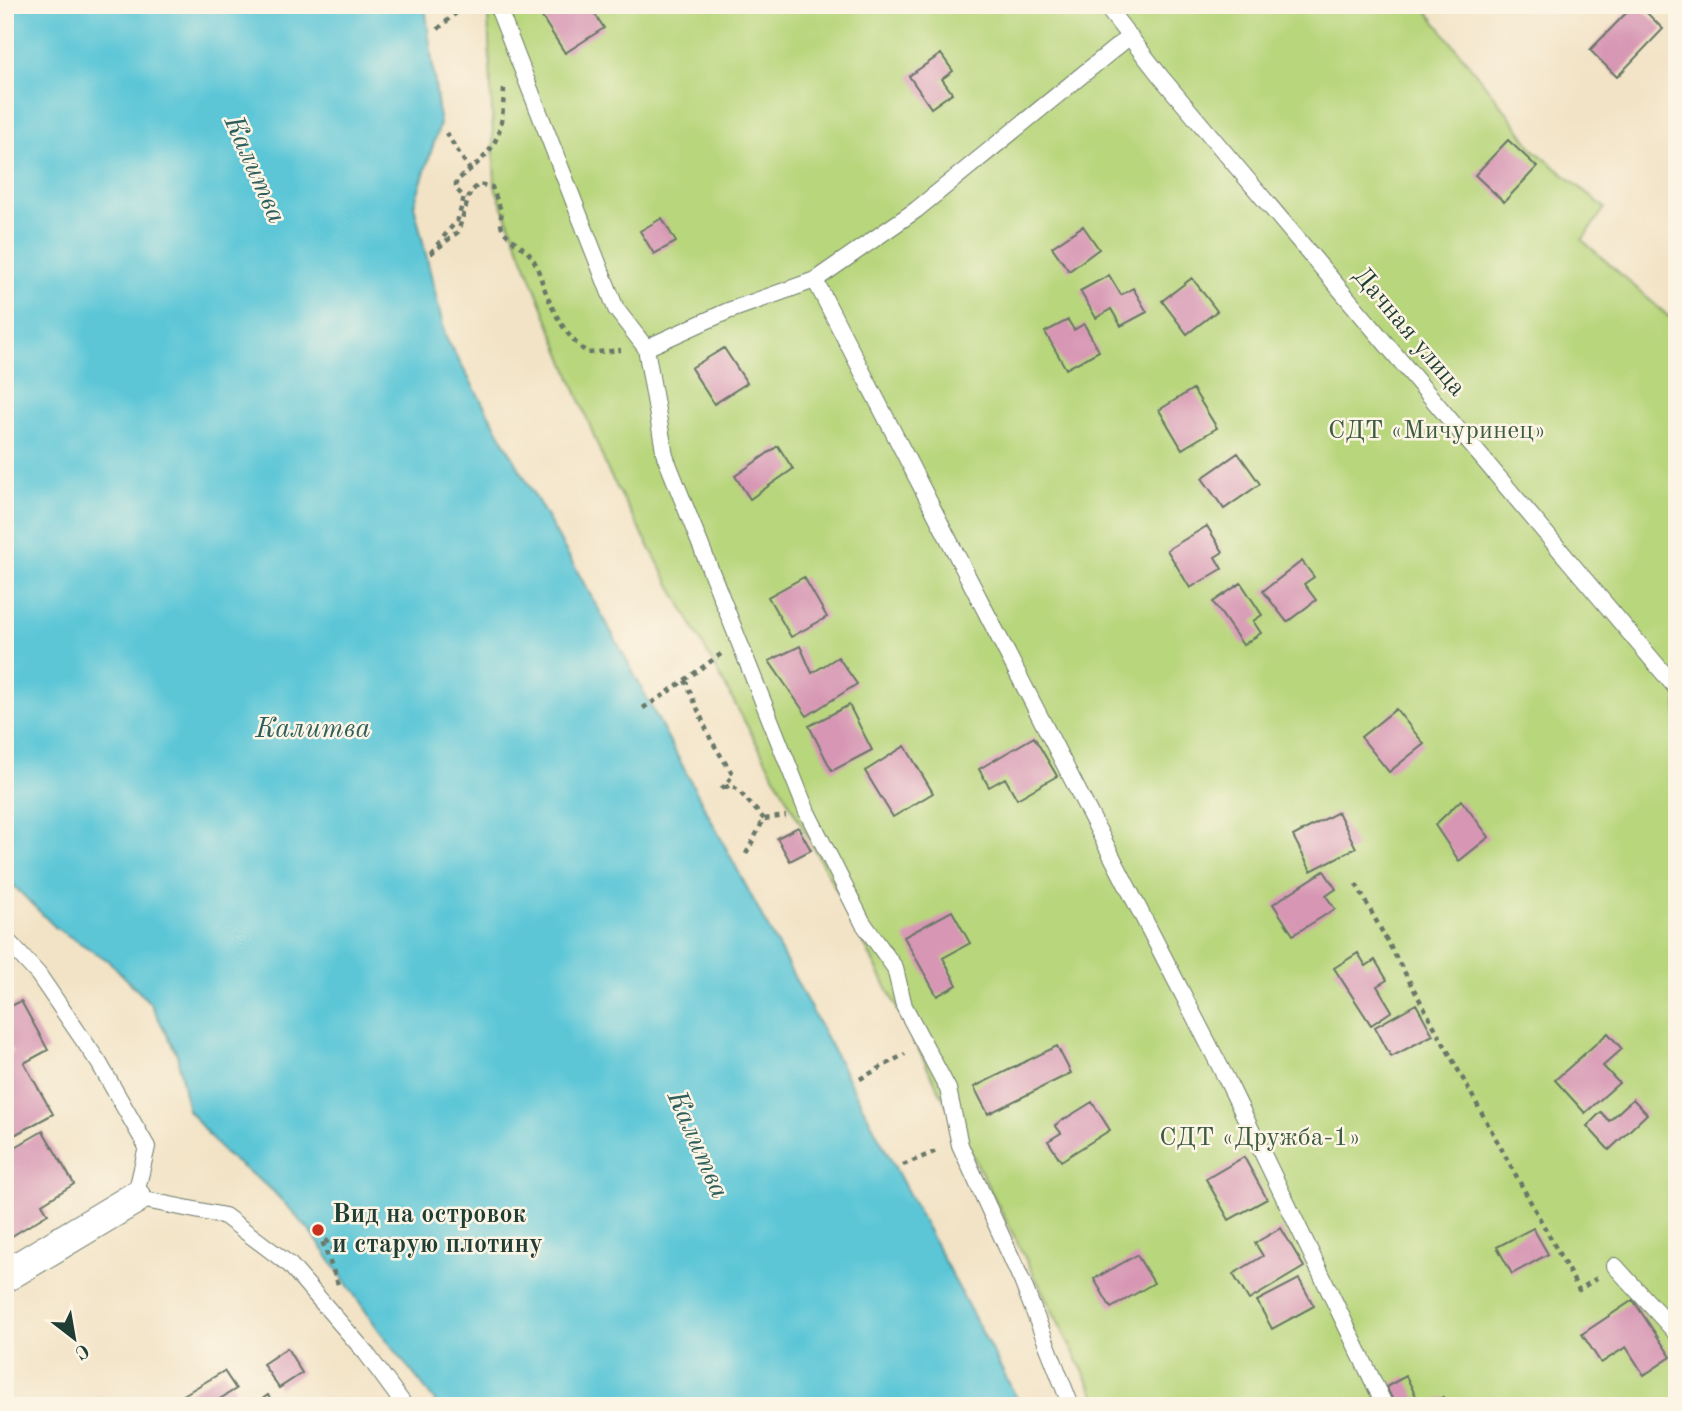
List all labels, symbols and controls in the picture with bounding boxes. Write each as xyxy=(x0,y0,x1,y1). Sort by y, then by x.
water label: Калитва xyxy=(217,111,290,228)
street label: Дачная улица xyxy=(1348,263,1470,402)
park label: СДТ «Мичуринец» xyxy=(1328,418,1546,444)
water label: Калитва xyxy=(255,716,370,744)
water label: Калитва xyxy=(660,1086,733,1203)
park label: СДТ «Дружба-1» xyxy=(1159,1125,1361,1151)
place label: Вид на островок и старую плотину xyxy=(332,1202,543,1258)
marker: Вид на островок и старую плотину xyxy=(310,1222,326,1238)
north arrow xyxy=(38,1302,108,1372)
text: С xyxy=(71,1339,92,1362)

